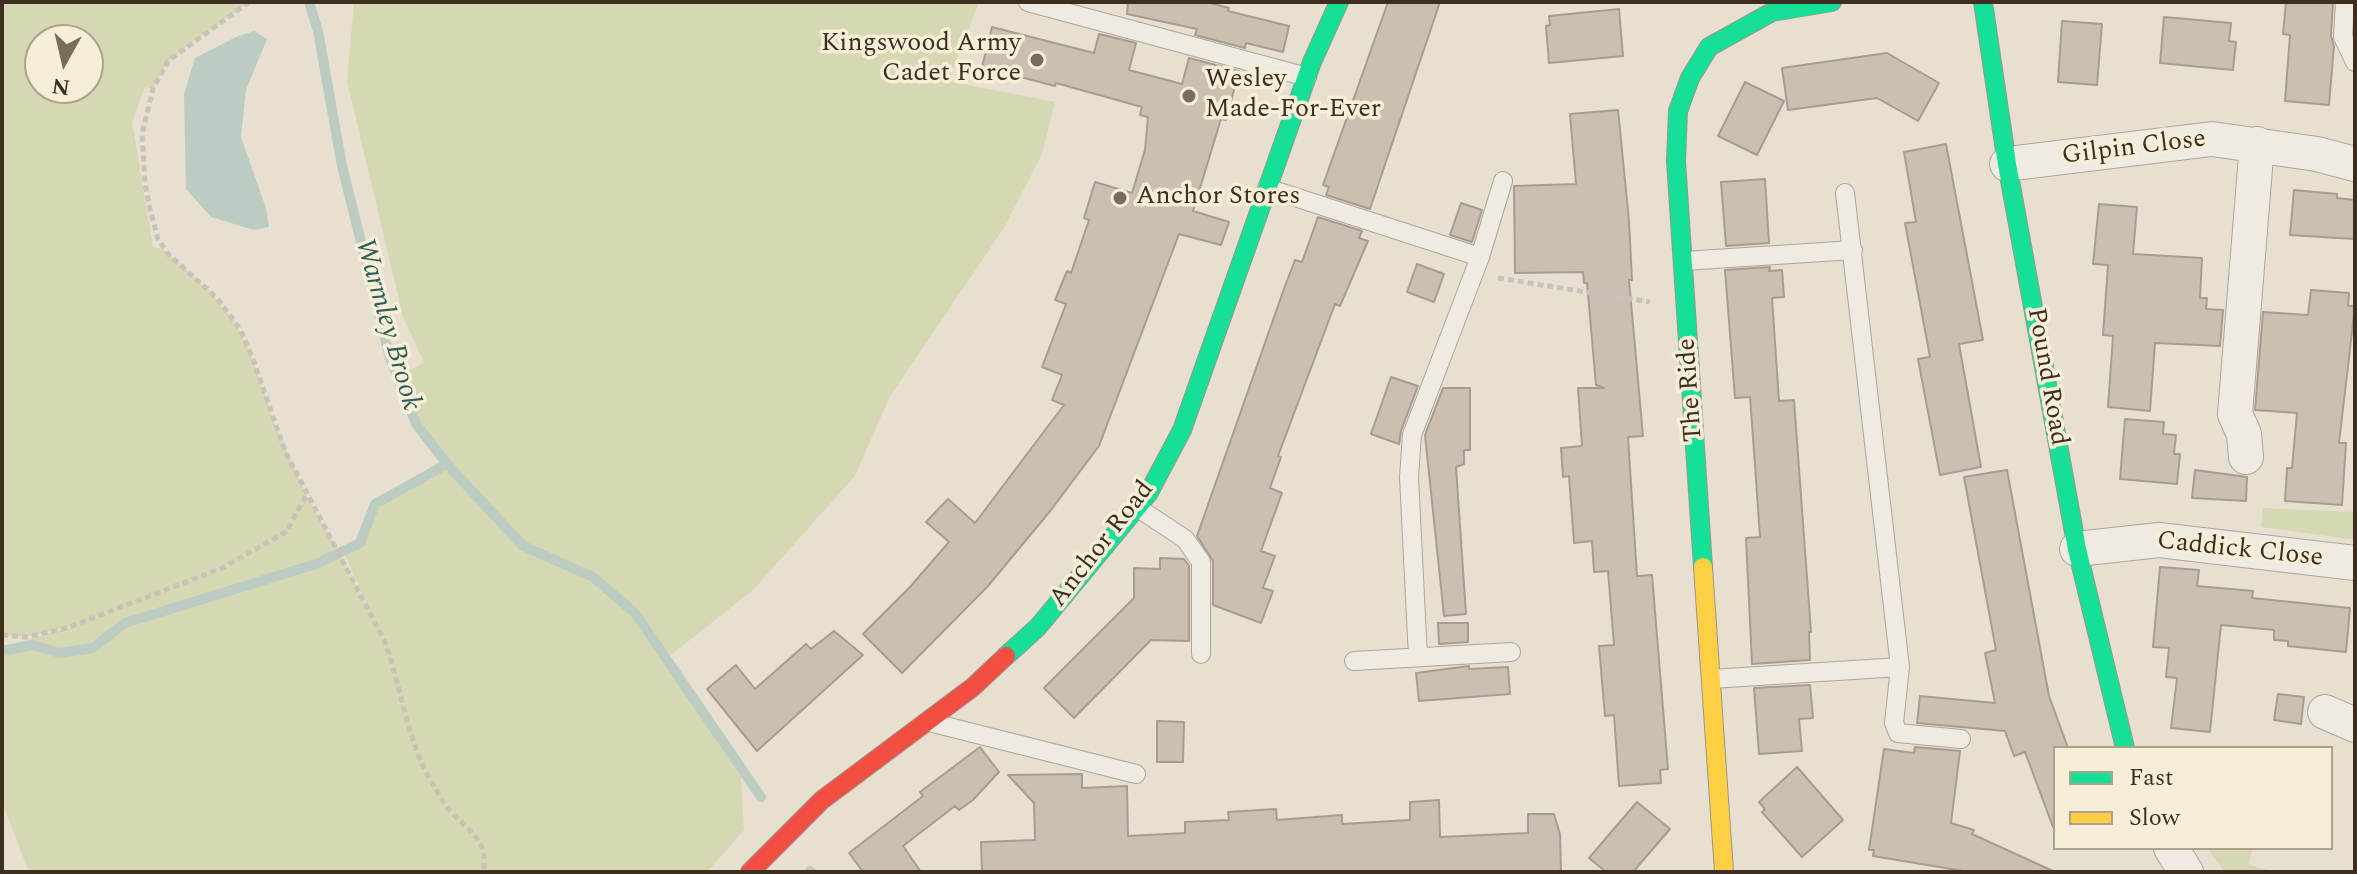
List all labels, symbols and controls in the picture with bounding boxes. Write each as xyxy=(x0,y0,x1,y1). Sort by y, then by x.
north arrow xyxy=(24,24,104,104)
place label: Kingswood Army Cadet Force xyxy=(821,29,1021,90)
marker: Kingswood Army Cadet Force xyxy=(1028,51,1046,69)
place label: Wesley Made-For-Ever xyxy=(1205,65,1381,126)
text: N xyxy=(50,69,72,104)
marker: Wesley Made-For-Ever xyxy=(1180,87,1198,105)
street label: Gilpin Close xyxy=(2060,125,2208,173)
place label: Anchor Stores xyxy=(1136,182,1301,214)
marker: Anchor Stores xyxy=(1111,189,1129,207)
water label: Warmley Brook xyxy=(345,235,427,415)
street label: Pound Road xyxy=(2019,306,2073,448)
street label: The Ride xyxy=(1673,337,1711,443)
street label: Anchor Road xyxy=(1044,476,1162,614)
street label: Caddick Close xyxy=(2156,527,2324,575)
legend xyxy=(2053,746,2333,850)
text: Fast xyxy=(2129,760,2174,796)
text: Slow xyxy=(2129,800,2180,836)

